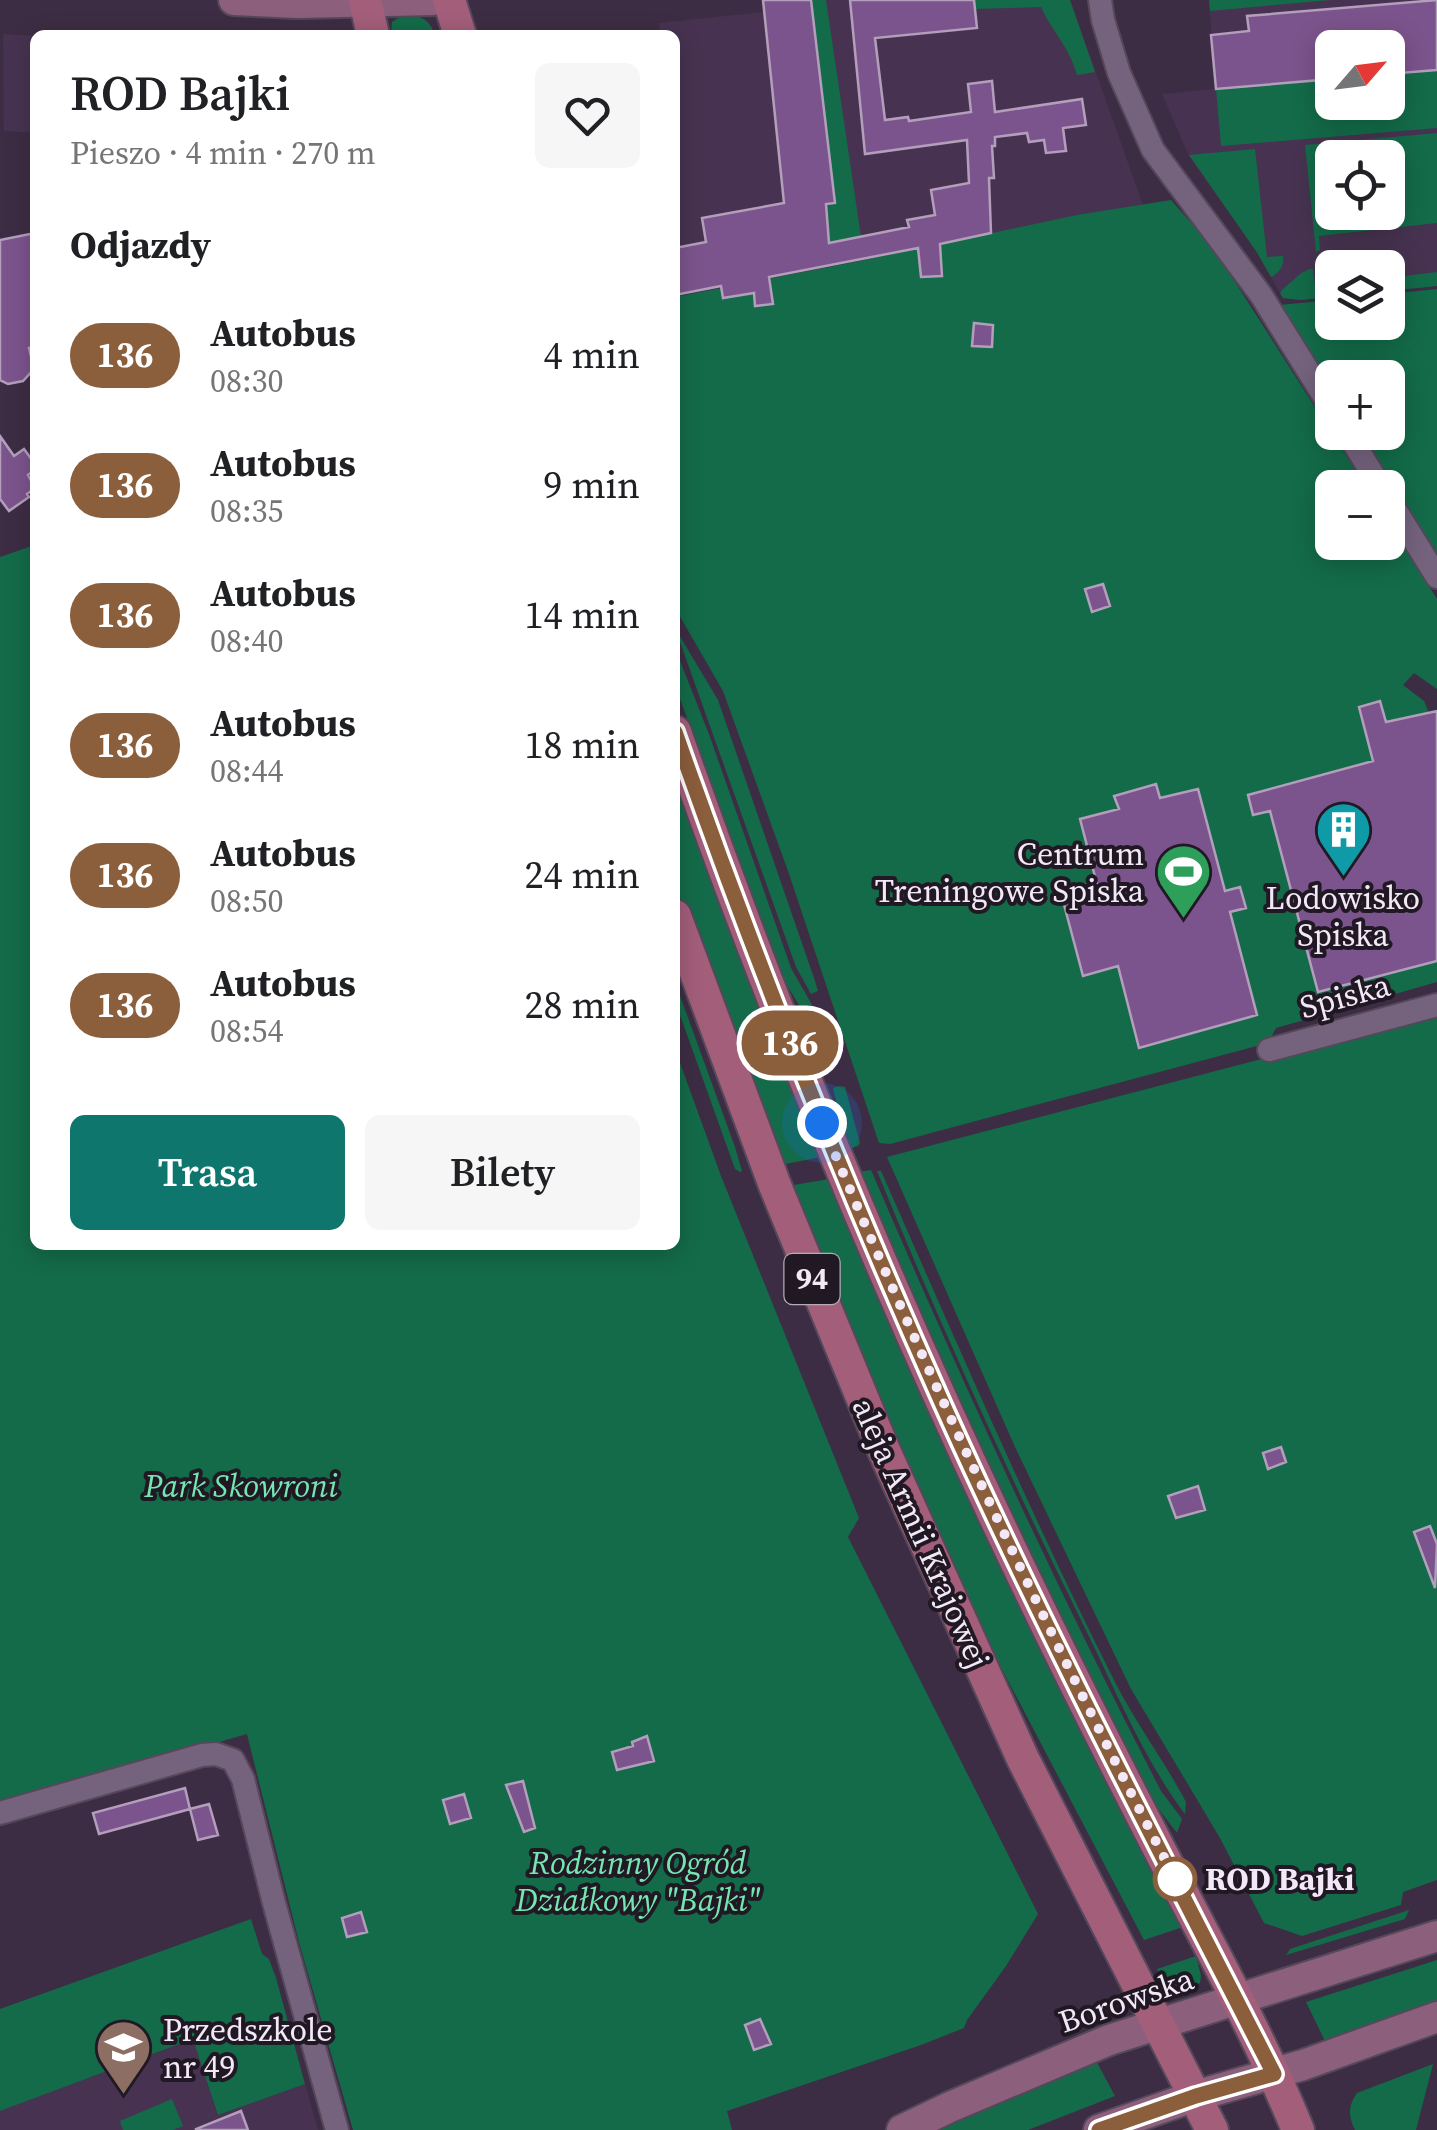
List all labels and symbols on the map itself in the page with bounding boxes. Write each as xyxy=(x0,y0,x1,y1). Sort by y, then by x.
north arrow xyxy=(1315,30,1405,120)
building icon: Lodowisko Spiska xyxy=(1313,799,1373,878)
place label: Centrum Treningowe Spiska xyxy=(875,832,1145,913)
sports icon: Centrum Treningowe Spiska xyxy=(1153,842,1213,921)
place label: Lodowisko Spiska xyxy=(1266,876,1420,957)
street label: Spiska xyxy=(1295,963,1396,1029)
line badge: 136 xyxy=(732,1010,848,1076)
your location xyxy=(797,1098,847,1148)
road number: 94 xyxy=(784,1254,840,1304)
street label: aleja Armii Krajowej xyxy=(842,1391,1000,1675)
park label: Park Skowroni xyxy=(143,1464,338,1508)
park label: Rodzinny Ogród Działkowy "Bajki" xyxy=(514,1841,761,1922)
place label: ROD Bajki xyxy=(1205,1857,1354,1901)
marker: ROD Bajki xyxy=(1154,1858,1196,1900)
street label: Borowska xyxy=(1053,1956,1200,2044)
place label: Przedszkole nr 49 xyxy=(163,2008,333,2089)
school or university icon: Przedszkole nr 49 xyxy=(94,2018,154,2097)

